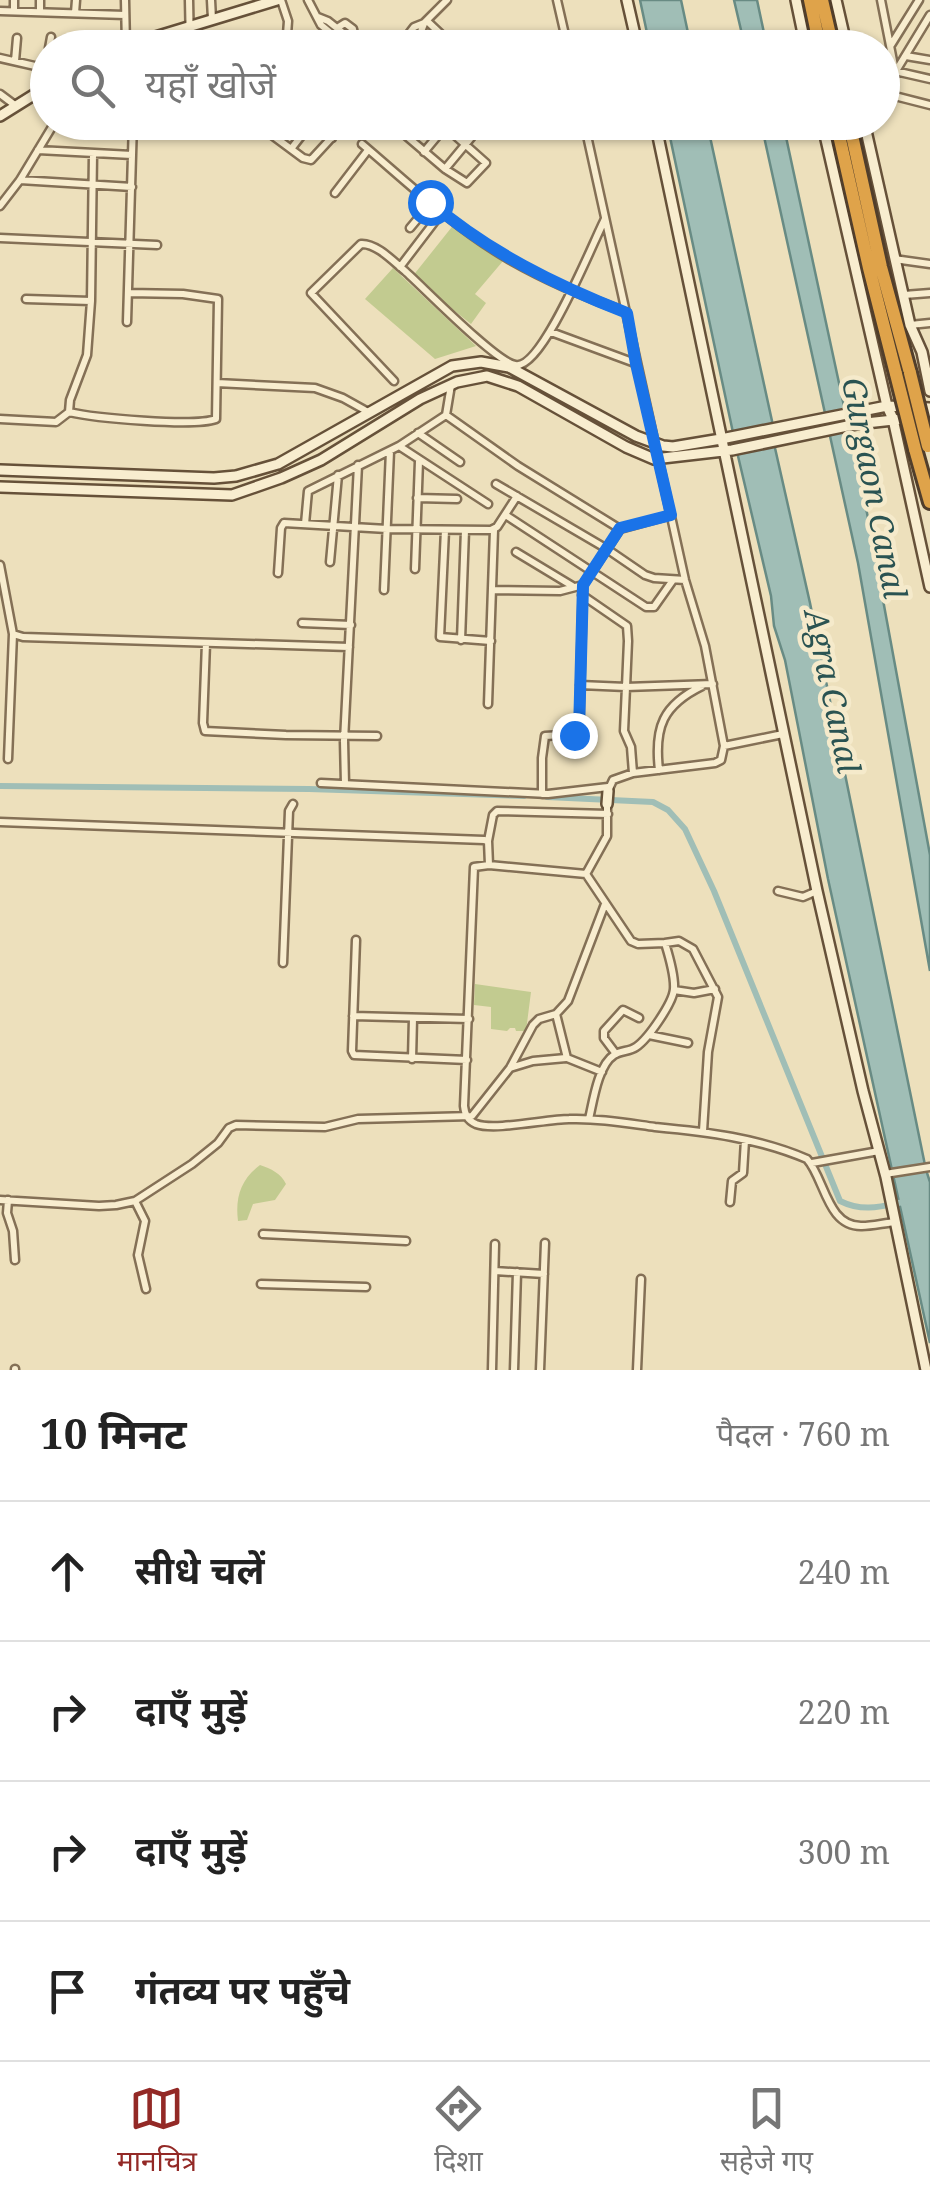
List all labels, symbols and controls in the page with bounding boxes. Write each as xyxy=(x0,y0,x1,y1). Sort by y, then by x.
search box xyxy=(30,30,900,140)
text: यहाँ खोजें xyxy=(145,57,276,109)
icon: search xyxy=(65,58,120,113)
route start xyxy=(408,180,454,226)
water label: Gurgaon Canal xyxy=(833,373,918,602)
water label: Agra Canal xyxy=(795,603,872,777)
route end xyxy=(552,713,598,759)
text: 10 मिनट xyxy=(40,1404,187,1461)
text: पैदल · 760 m xyxy=(716,1412,890,1455)
text: सीधे चलें xyxy=(135,1543,265,1595)
icon: ahead xyxy=(40,1544,95,1599)
text: 240 m xyxy=(798,1550,890,1593)
text: दाएँ मुड़ें xyxy=(135,1683,247,1735)
icon: right xyxy=(40,1684,95,1739)
text: 220 m xyxy=(798,1690,890,1733)
text: दाएँ मुड़ें xyxy=(135,1823,247,1875)
icon: right xyxy=(40,1824,95,1879)
text: 300 m xyxy=(798,1830,890,1873)
text: गंतव्य पर पहुँचे xyxy=(135,1963,350,2015)
icon: arrive xyxy=(40,1964,95,2019)
tab: मानचित्र xyxy=(117,2081,197,2182)
tab: दिशा xyxy=(431,2081,486,2182)
tab: सहेजे गए xyxy=(720,2081,813,2182)

